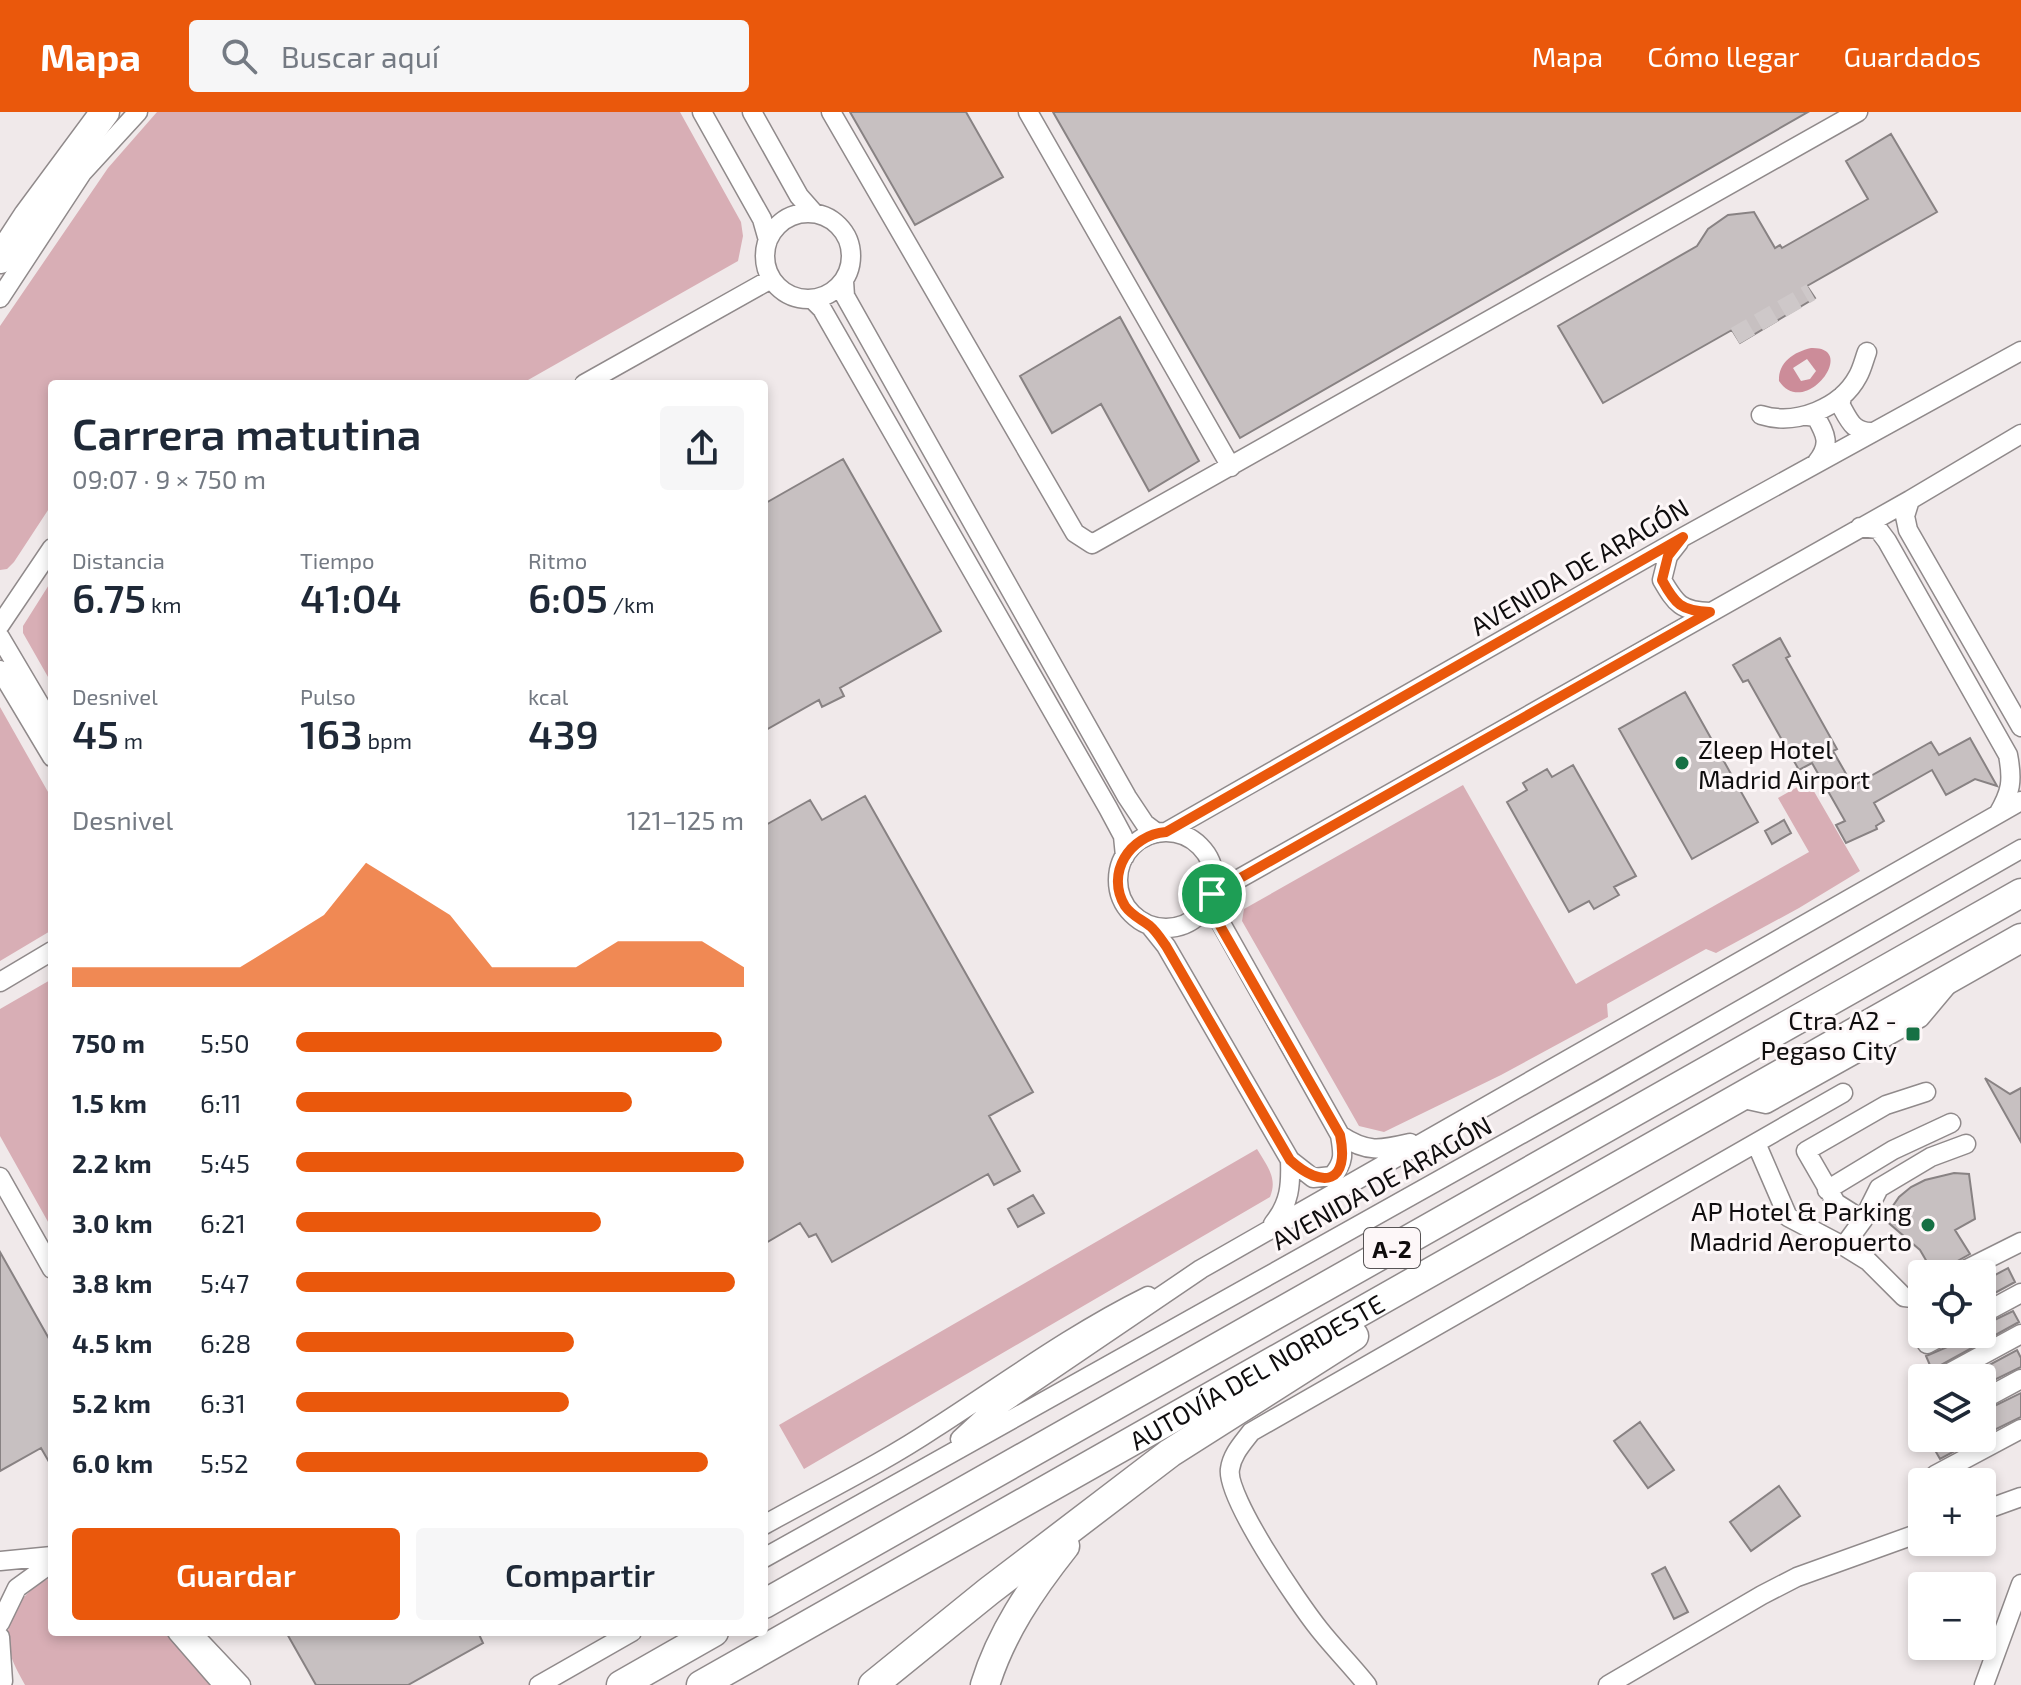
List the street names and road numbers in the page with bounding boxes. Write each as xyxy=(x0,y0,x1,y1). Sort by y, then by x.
street label: AVENIDA DE ARAGÓN xyxy=(1464,491,1694,641)
street label: AVENIDA DE ARAGÓN xyxy=(1266,1109,1496,1255)
road number: A-2 xyxy=(1364,1228,1420,1268)
street label: AUTOVÍA DEL NORDESTE xyxy=(1123,1286,1389,1455)

